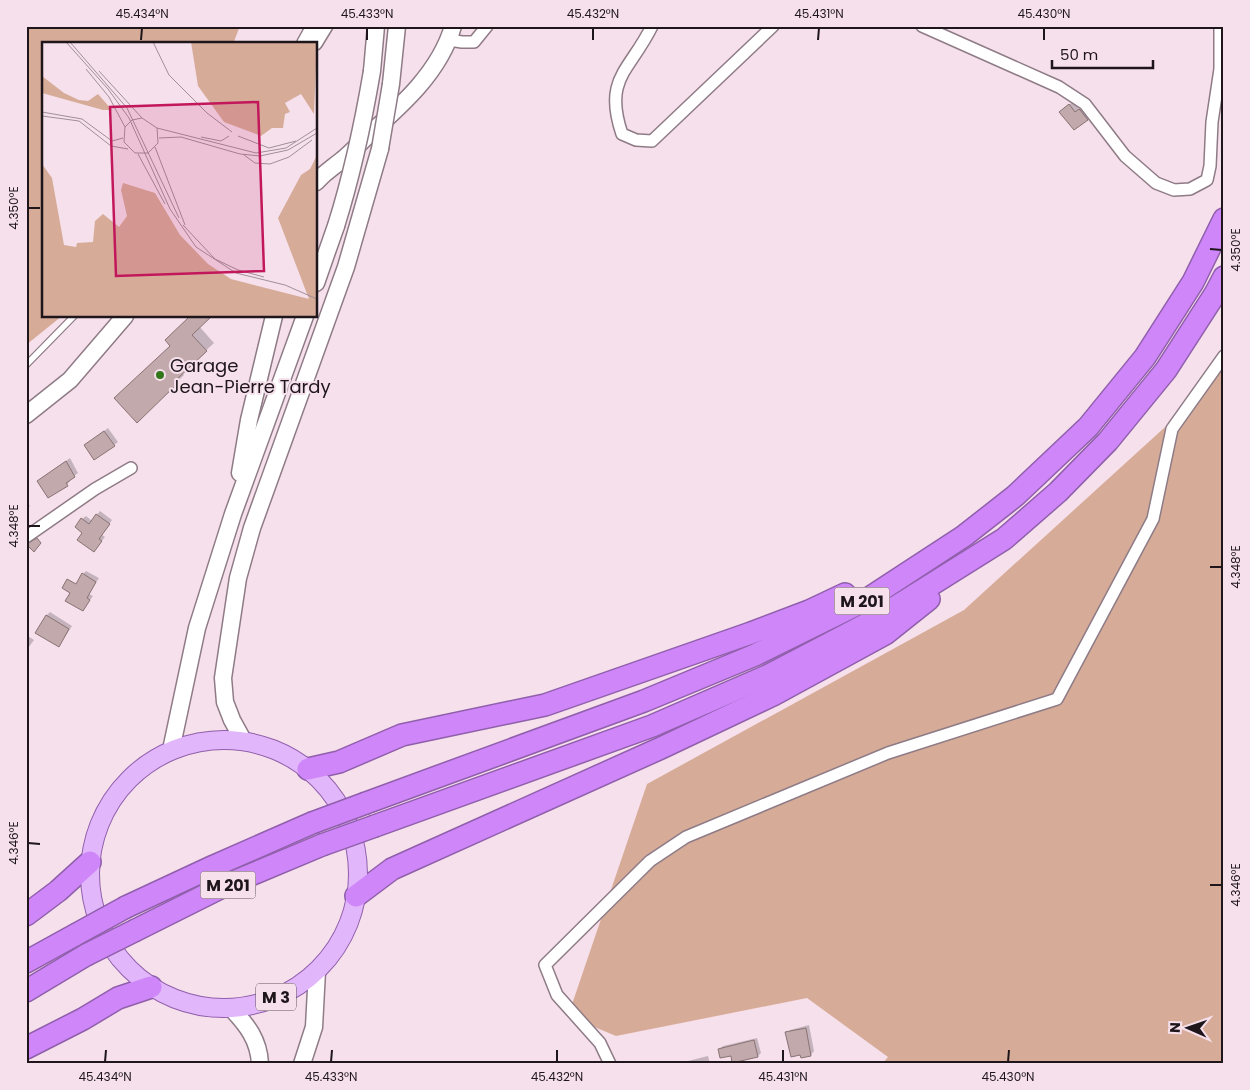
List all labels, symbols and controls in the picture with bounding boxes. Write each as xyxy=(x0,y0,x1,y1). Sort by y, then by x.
text: 45.434°N xyxy=(115,5,169,22)
text: 45.433°N xyxy=(341,5,393,22)
text: 45.432°N xyxy=(567,5,619,22)
text: 45.431°N xyxy=(794,5,844,22)
text: 45.430°N xyxy=(1017,5,1071,22)
scale bar xyxy=(1052,38,1154,70)
inset map xyxy=(42,42,318,318)
text: 50 m xyxy=(1060,44,1098,65)
text: 4.350°E xyxy=(5,186,22,230)
text: 4.350°E xyxy=(1227,228,1244,272)
place label: Garage Jean-Pierre Tardy xyxy=(170,353,331,399)
marker: Garage Jean-Pierre Tardy xyxy=(154,369,166,381)
text: 4.348°E xyxy=(5,504,22,548)
text: 4.348°E xyxy=(1227,545,1244,589)
road number: M 201 xyxy=(834,588,890,614)
text: 4.346°E xyxy=(5,821,22,865)
text: 4.346°E xyxy=(1227,863,1244,907)
road number: M 201 xyxy=(200,872,256,898)
road number: M 3 xyxy=(256,984,296,1010)
north arrow xyxy=(1162,1002,1212,1052)
text: N xyxy=(1165,1022,1185,1033)
text: 45.434°N xyxy=(78,1068,132,1085)
text: 45.433°N xyxy=(305,1068,357,1085)
text: 45.432°N xyxy=(531,1068,583,1085)
text: 45.431°N xyxy=(758,1068,808,1085)
text: 45.430°N xyxy=(981,1068,1035,1085)

